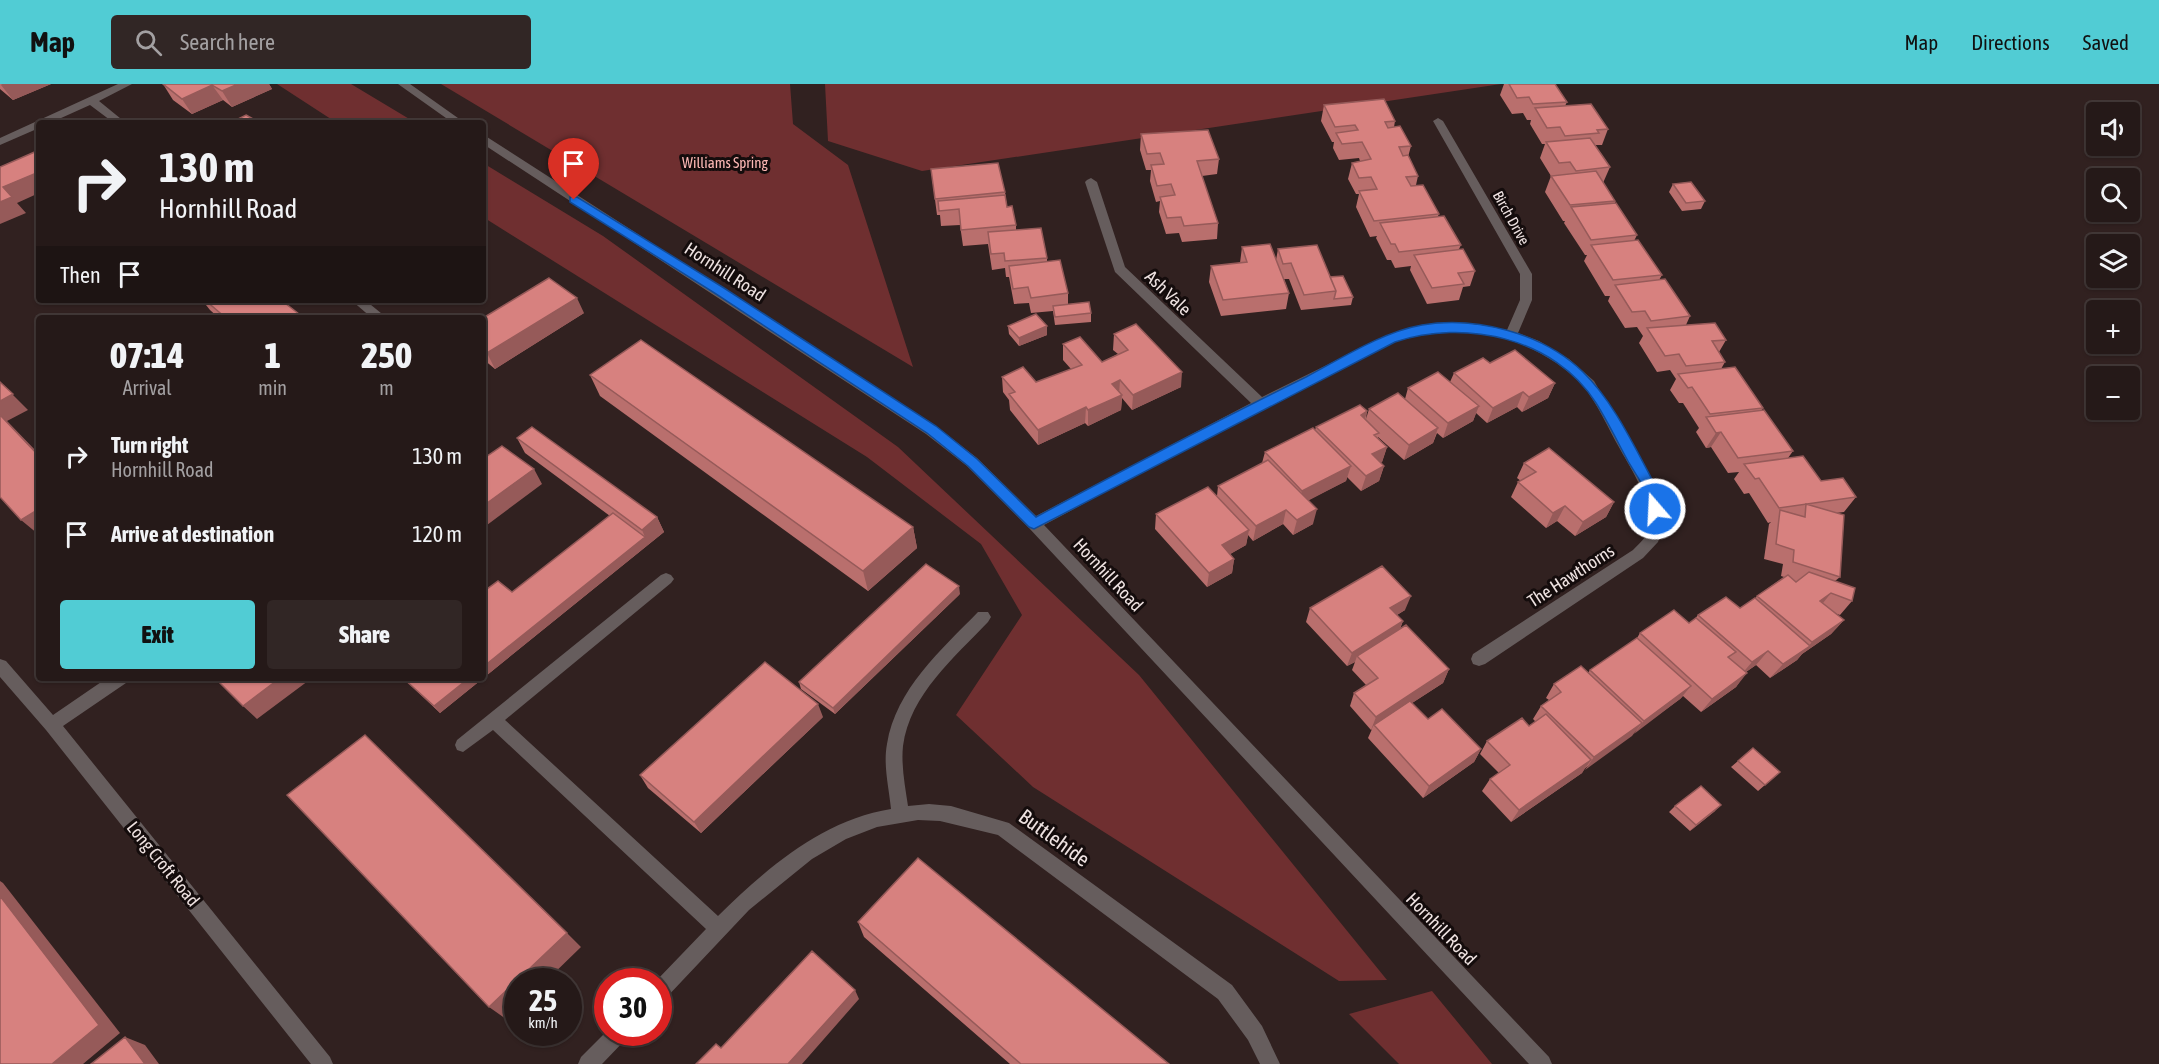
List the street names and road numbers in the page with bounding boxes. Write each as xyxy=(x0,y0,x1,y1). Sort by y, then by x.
street label: Birch Drive xyxy=(1490,188,1533,248)
street label: Hornhill Road xyxy=(681,238,770,305)
street label: Ash Vale xyxy=(1141,266,1196,320)
street label: Hornhill Road xyxy=(1069,534,1147,616)
street label: The Hawthorns xyxy=(1523,540,1618,611)
street label: Buttlehide xyxy=(1015,804,1095,871)
street label: Long Croft Road xyxy=(123,817,204,910)
street label: Hornhill Road xyxy=(1402,888,1481,969)

